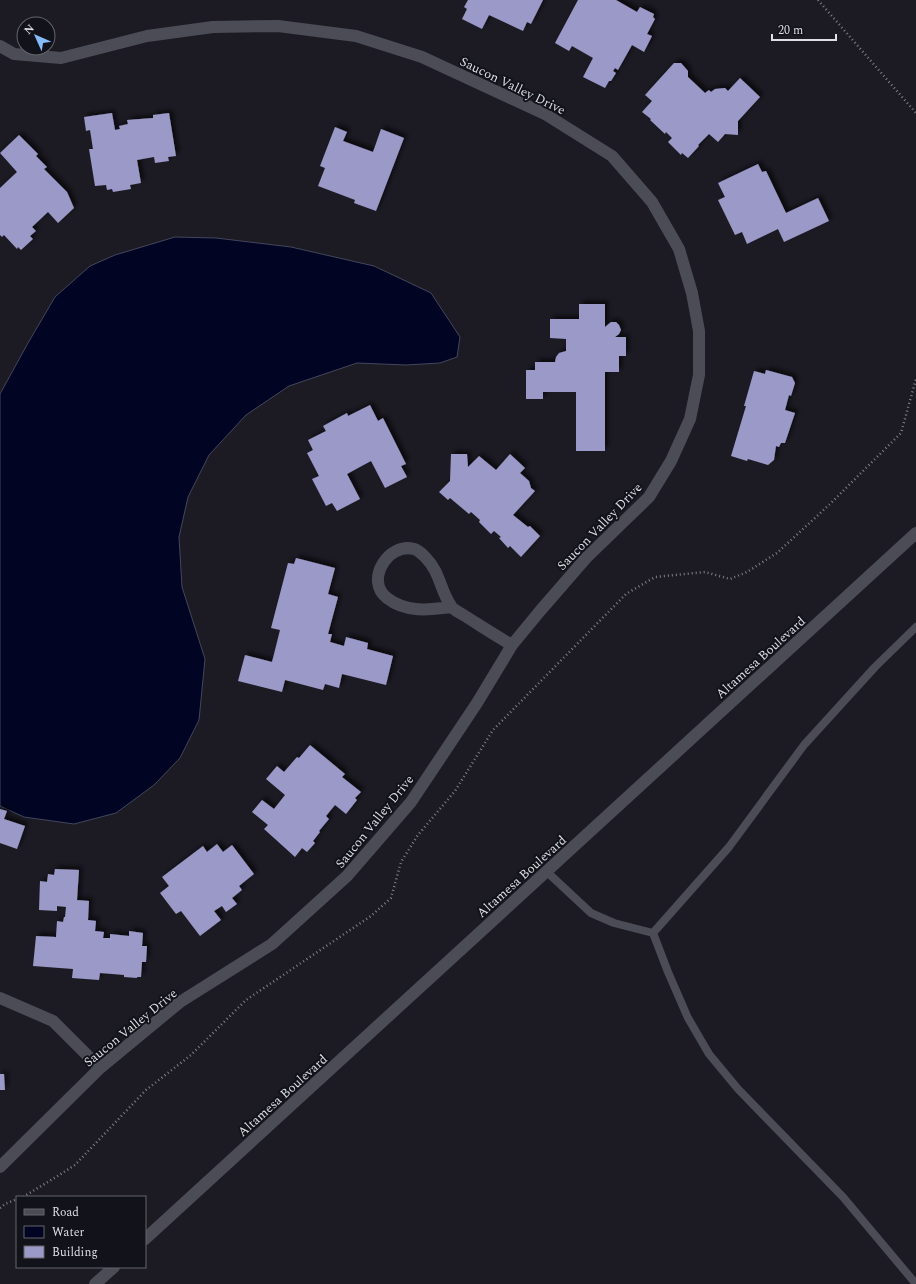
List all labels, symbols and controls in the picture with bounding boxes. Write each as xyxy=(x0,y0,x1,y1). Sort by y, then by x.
north arrow xyxy=(16,16,56,56)
scale bar xyxy=(772,16,836,42)
text: N xyxy=(20,20,38,38)
text: 20 m xyxy=(778,21,803,40)
street label: Saucon Valley Drive xyxy=(456,52,569,120)
street label: Saucon Valley Drive xyxy=(552,478,647,575)
street label: Altamesa Boulevard xyxy=(711,612,810,704)
street label: Saucon Valley Drive xyxy=(331,770,419,873)
street label: Altamesa Boulevard xyxy=(472,831,571,923)
street label: Saucon Valley Drive xyxy=(79,984,182,1072)
street label: Altamesa Boulevard xyxy=(233,1050,332,1142)
legend xyxy=(16,1196,146,1268)
text: Road xyxy=(52,1203,79,1222)
text: Water xyxy=(52,1223,84,1242)
text: Building xyxy=(52,1243,98,1262)

